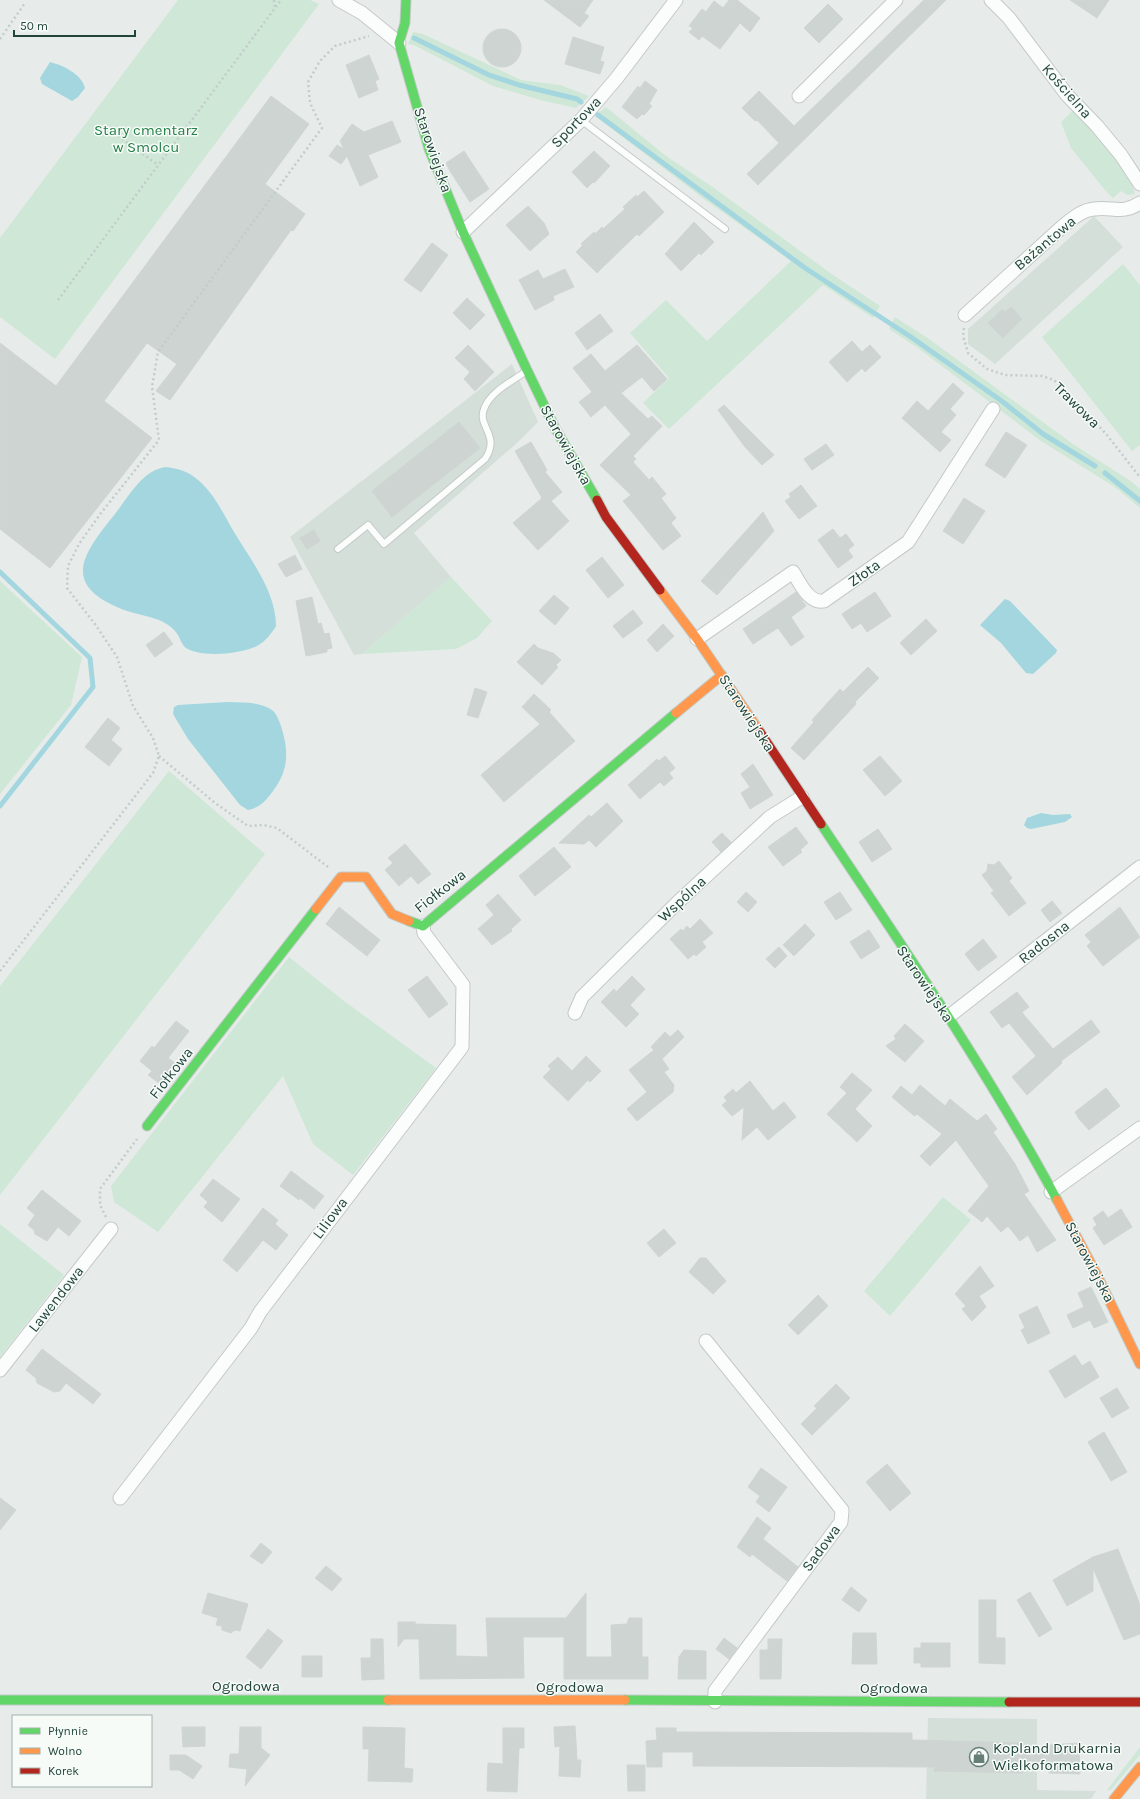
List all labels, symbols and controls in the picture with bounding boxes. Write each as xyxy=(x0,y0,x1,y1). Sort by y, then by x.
scale bar xyxy=(14,12,135,38)
text: 50 m xyxy=(20,19,48,33)
street label: Kościelna xyxy=(1038,60,1096,122)
street label: Sportowa xyxy=(547,93,605,151)
street label: Starowiejska xyxy=(410,105,456,195)
park label: Stary cmentarz w Smolcu xyxy=(94,121,198,156)
street label: Bażantowa xyxy=(1010,212,1080,274)
street label: Trawowa xyxy=(1050,378,1104,432)
street label: Starowiejska xyxy=(537,402,595,488)
street label: Złota xyxy=(844,556,884,590)
street label: Starowiejska xyxy=(715,671,779,755)
street label: Fiołkowa xyxy=(411,865,469,917)
street label: Wspólna xyxy=(654,872,710,926)
street label: Radosna xyxy=(1015,917,1073,967)
street label: Starowiejska xyxy=(893,942,957,1026)
street label: Fiołkowa xyxy=(145,1044,197,1102)
street label: Liliowa xyxy=(309,1194,351,1242)
street label: Starowiejska xyxy=(1061,1219,1119,1305)
street label: Lawendowa xyxy=(25,1262,87,1336)
street label: Sadowa xyxy=(798,1521,844,1575)
street label: Ogrodowa xyxy=(212,1677,280,1695)
street label: Ogrodowa xyxy=(536,1678,604,1696)
street label: Ogrodowa xyxy=(860,1679,928,1697)
legend xyxy=(12,1715,152,1787)
text: Płynnie xyxy=(48,1724,88,1738)
place label: Kopland Drukarnia Wielkoformatowa xyxy=(993,1739,1121,1774)
text: Wolno xyxy=(48,1744,82,1758)
shop icon: Kopland Drukarnia Wielkoformatowa xyxy=(968,1746,990,1768)
text: Korek xyxy=(48,1764,79,1778)

